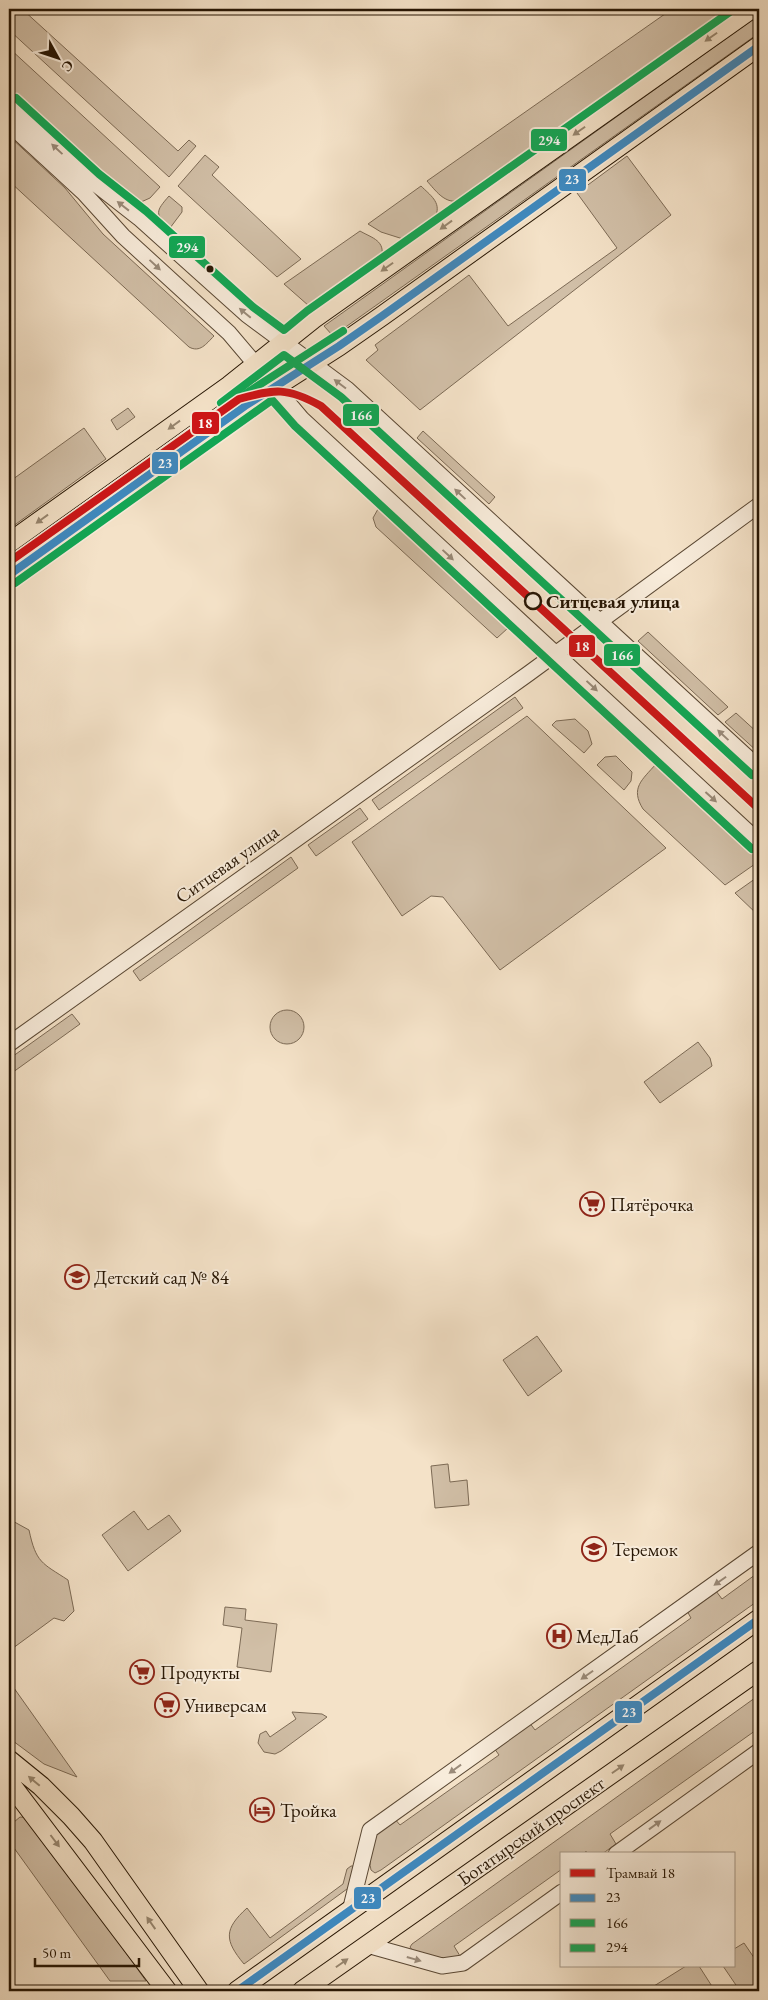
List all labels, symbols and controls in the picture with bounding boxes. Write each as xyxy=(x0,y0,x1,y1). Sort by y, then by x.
north arrow xyxy=(32,32,82,82)
one-way arrow xyxy=(704,32,718,42)
text: С xyxy=(58,57,78,76)
one-way arrow xyxy=(572,126,585,136)
line badge: 294 xyxy=(530,128,568,152)
text: 294 xyxy=(538,131,561,149)
one-way arrow xyxy=(51,143,63,155)
line badge: 23 xyxy=(558,168,587,192)
text: 23 xyxy=(565,170,579,188)
one-way arrow xyxy=(117,200,130,211)
one-way arrow xyxy=(439,220,453,230)
line badge: 294 xyxy=(168,235,206,259)
text: 294 xyxy=(176,238,199,256)
one-way arrow xyxy=(148,259,160,271)
one-way arrow xyxy=(380,262,394,272)
unlabelled marker xyxy=(205,264,215,274)
one-way arrow xyxy=(240,307,252,319)
one-way arrow xyxy=(333,379,347,389)
line badge: 166 xyxy=(342,403,380,427)
text: 166 xyxy=(350,406,373,424)
line badge: 18 xyxy=(191,411,220,435)
text: 18 xyxy=(198,414,212,432)
one-way arrow xyxy=(167,420,181,430)
line badge: 23 xyxy=(151,451,179,475)
text: 23 xyxy=(158,454,172,472)
one-way arrow xyxy=(454,488,466,500)
one-way arrow xyxy=(35,514,49,524)
one-way arrow xyxy=(441,549,453,561)
place label: Ситцевая улица xyxy=(546,589,680,614)
marker: Ситцевая улица xyxy=(524,592,542,610)
line badge: 18 xyxy=(568,634,596,658)
text: 18 xyxy=(575,637,589,655)
line badge: 166 xyxy=(603,643,641,667)
text: 166 xyxy=(611,646,634,664)
one-way arrow xyxy=(585,680,597,692)
one-way arrow xyxy=(718,729,730,741)
one-way arrow xyxy=(704,791,716,803)
street label: Ситцевая улица xyxy=(170,819,284,909)
supermarket icon: Пятёрочка xyxy=(579,1191,605,1217)
place label: Пятёрочка xyxy=(610,1192,694,1217)
school or university icon: Детский сад № 84 xyxy=(64,1264,90,1290)
place label: Детский сад № 84 xyxy=(94,1265,230,1290)
school or university icon: Теремок xyxy=(581,1536,607,1562)
place label: Теремок xyxy=(612,1537,678,1562)
one-way arrow xyxy=(713,1576,726,1586)
hospital icon: МедЛаб xyxy=(546,1623,572,1649)
place label: МедЛаб xyxy=(576,1624,639,1649)
supermarket icon: Продукты xyxy=(129,1659,155,1685)
place label: Продукты xyxy=(160,1660,240,1685)
one-way arrow xyxy=(580,1670,594,1680)
supermarket icon: Универсам xyxy=(154,1692,180,1718)
place label: Универсам xyxy=(183,1693,267,1718)
line badge: 23 xyxy=(614,1700,643,1724)
text: 23 xyxy=(622,1703,636,1721)
one-way arrow xyxy=(448,1764,462,1774)
one-way arrow xyxy=(611,1764,625,1774)
street label: Богатырский проспект xyxy=(452,1771,610,1891)
one-way arrow xyxy=(28,1775,41,1786)
hotel icon: Тройка xyxy=(249,1797,275,1823)
place label: Тройка xyxy=(280,1798,337,1823)
one-way arrow xyxy=(648,1820,662,1830)
one-way arrow xyxy=(49,1834,60,1847)
legend xyxy=(560,1852,736,1968)
text: Трамвай 18 xyxy=(606,1863,675,1882)
line badge: 23 xyxy=(353,1886,382,1910)
text: 23 xyxy=(606,1887,620,1906)
text: 23 xyxy=(361,1889,375,1907)
text: 166 xyxy=(606,1913,628,1932)
one-way arrow xyxy=(146,1916,156,1930)
scale bar xyxy=(35,1935,139,1967)
text: 294 xyxy=(606,1937,628,1956)
text: 50 m xyxy=(42,1943,71,1962)
one-way arrow xyxy=(407,1955,422,1963)
one-way arrow xyxy=(335,1958,349,1968)

